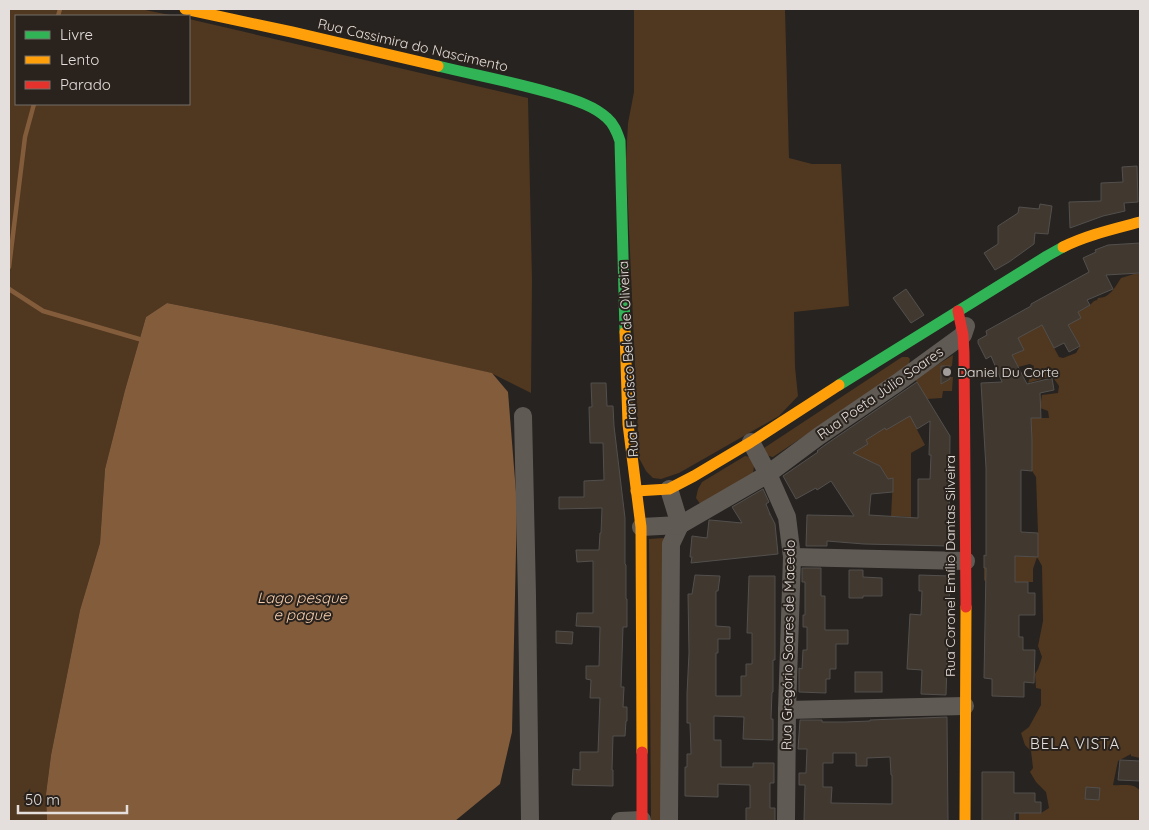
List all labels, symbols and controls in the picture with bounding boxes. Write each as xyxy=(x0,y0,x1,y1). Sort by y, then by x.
street label: Rua Cassimira do Nascimento xyxy=(316,14,510,76)
legend xyxy=(15,15,190,105)
text: Livre xyxy=(60,25,93,44)
text: Lento xyxy=(60,50,99,69)
text: Parado xyxy=(60,75,111,94)
street label: Rua Francisco Belo de Oliveira xyxy=(614,260,642,458)
street label: Rua Poeta Júlio Soares xyxy=(813,343,947,443)
place label: Daniel Du Corte xyxy=(957,363,1059,381)
marker: Daniel Du Corte xyxy=(941,366,953,378)
street label: Rua Coronel Emílio Dantas Silveira xyxy=(941,455,959,677)
street label: Rua Gregório Soares de Macedo xyxy=(777,540,799,750)
water label: Lago pesque e pague xyxy=(257,588,348,624)
district label: BELA VISTA xyxy=(1030,734,1120,753)
scale bar xyxy=(18,782,126,814)
text: 50 m xyxy=(25,790,60,809)

